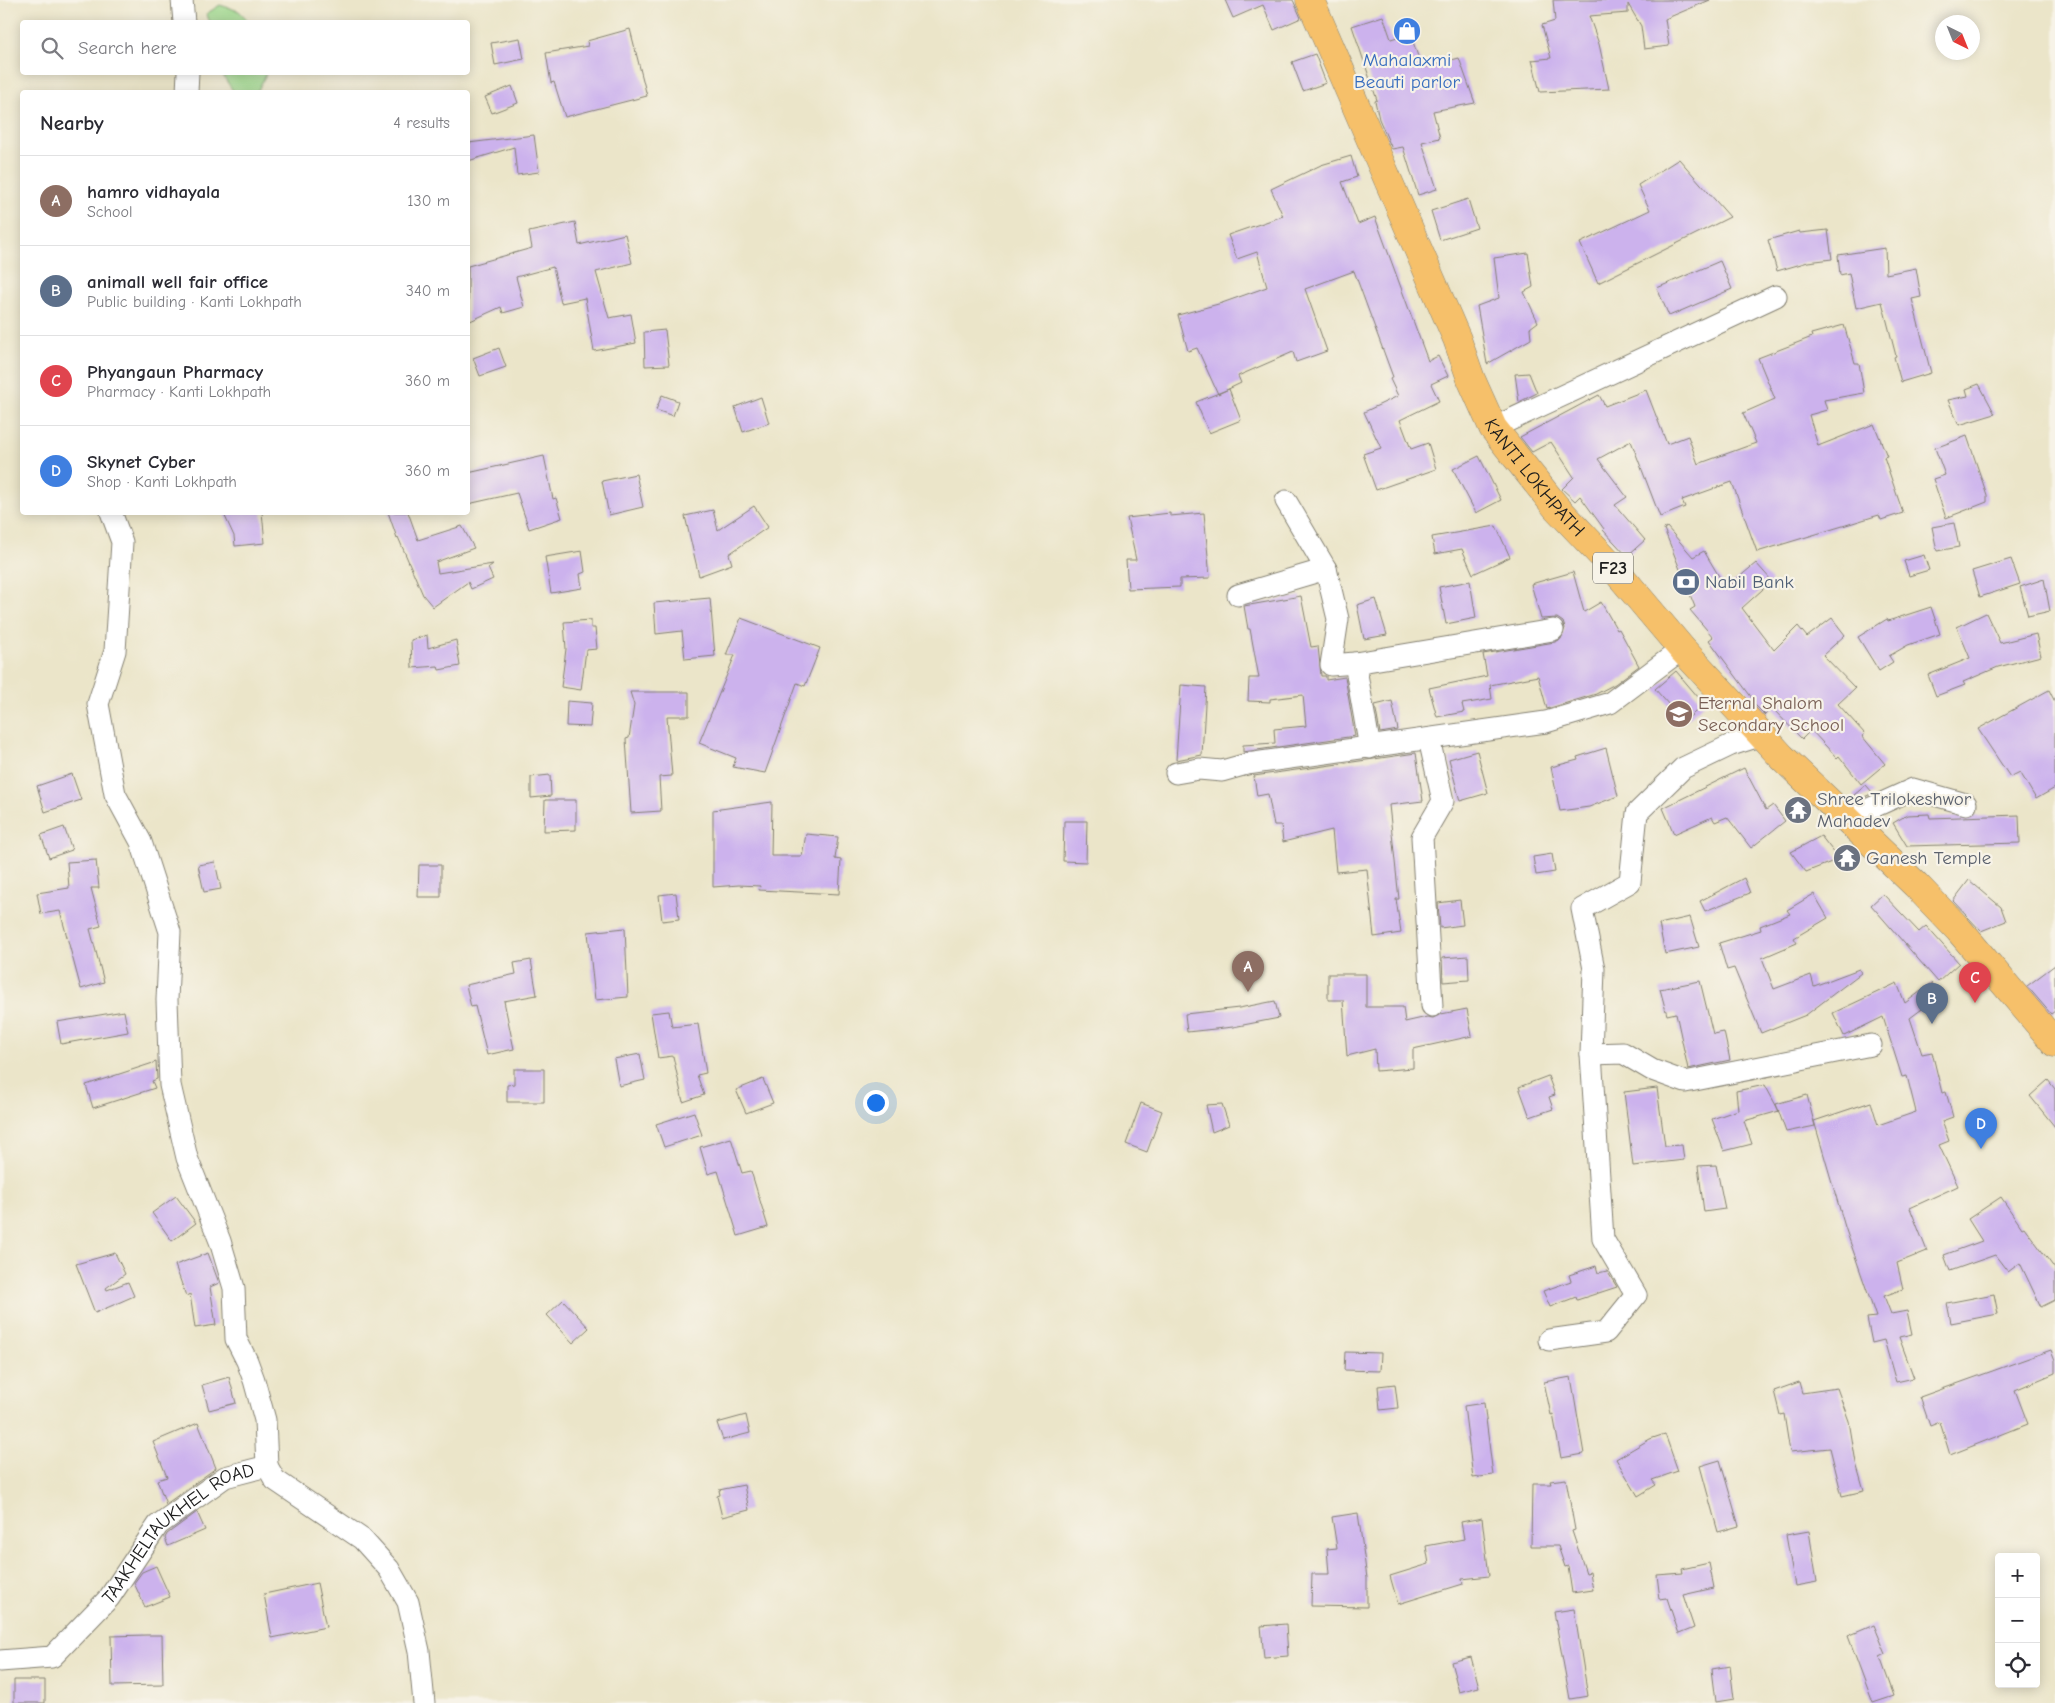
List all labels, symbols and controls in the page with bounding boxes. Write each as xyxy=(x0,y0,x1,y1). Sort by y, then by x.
north arrow xyxy=(1935,15,1980,60)
shop icon: Mahalaxmi Beauti parlor xyxy=(1392,16,1422,46)
search box xyxy=(20,20,470,75)
icon: search xyxy=(38,34,66,62)
text: Search here xyxy=(78,37,177,59)
place label: Mahalaxmi Beauti parlor xyxy=(1354,49,1460,93)
text: Nearby xyxy=(40,111,104,135)
text: 4 results xyxy=(393,114,450,132)
text: hamro vidhayala xyxy=(87,181,220,203)
text: A xyxy=(52,192,60,210)
text: 130 m xyxy=(407,192,450,210)
text: School xyxy=(87,203,133,221)
text: animall well fair office xyxy=(87,271,268,293)
text: B xyxy=(51,282,61,300)
text: 340 m xyxy=(406,282,450,300)
text: Public building · Kanti Lokhpath xyxy=(87,293,302,311)
text: Phyangaun Pharmacy xyxy=(87,361,263,383)
text: C xyxy=(51,372,61,390)
text: 360 m xyxy=(405,372,450,390)
text: Pharmacy · Kanti Lokhpath xyxy=(87,383,271,401)
street label: KANTI LOKHPATH xyxy=(1479,415,1589,541)
text: Skynet Cyber xyxy=(87,451,195,473)
text: D xyxy=(51,462,61,480)
text: 360 m xyxy=(405,462,450,480)
text: Shop · Kanti Lokhpath xyxy=(87,473,237,491)
road number: F23 xyxy=(1593,552,1633,584)
bank icon: Nabil Bank xyxy=(1671,567,1701,597)
place label: Nabil Bank xyxy=(1705,571,1794,593)
place label: Eternal Shalom Secondary School xyxy=(1698,692,1844,736)
school or university icon: Eternal Shalom Secondary School xyxy=(1664,699,1694,729)
place label: Shree Trilokeshwor Mahadev xyxy=(1817,788,1972,832)
temple icon: Shree Trilokeshwor Mahadev xyxy=(1783,795,1813,825)
temple icon: Ganesh Temple xyxy=(1832,843,1862,873)
place label: Ganesh Temple xyxy=(1866,847,1991,869)
pin: A xyxy=(1232,951,1264,992)
pin: C xyxy=(1959,962,1991,1003)
pin: B xyxy=(1916,983,1948,1024)
your location xyxy=(863,1090,889,1116)
pin: D xyxy=(1965,1108,1997,1149)
street label: TAAKHELTAUKHEL ROAD xyxy=(98,1459,257,1609)
map controls xyxy=(1995,1553,2040,1688)
button: + xyxy=(1995,1553,2040,1598)
button: − xyxy=(1995,1598,2040,1643)
button: locate xyxy=(1995,1643,2040,1688)

